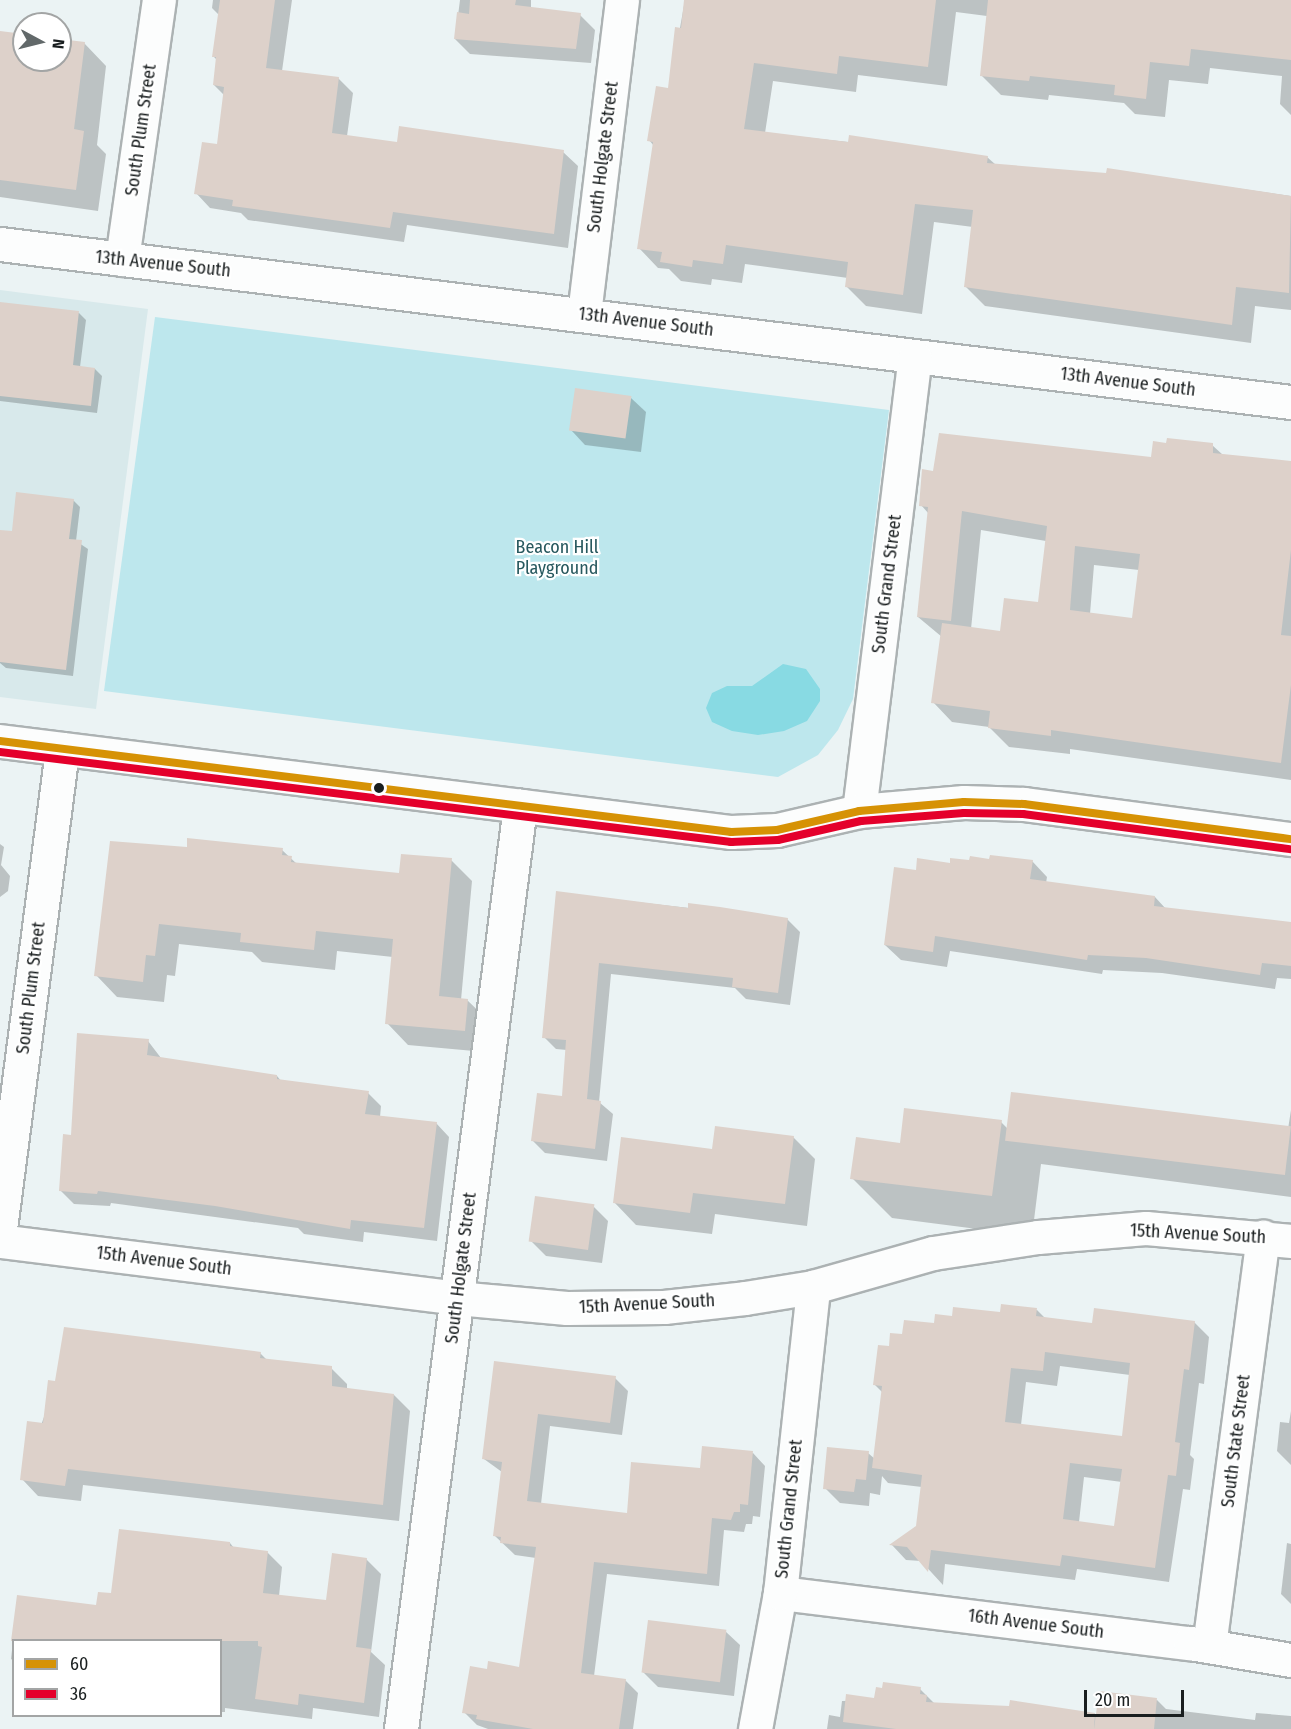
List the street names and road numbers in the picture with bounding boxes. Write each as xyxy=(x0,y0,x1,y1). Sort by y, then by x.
street label: South Plum Street xyxy=(121,63,161,197)
street label: South Holgate Street xyxy=(583,80,623,234)
street label: 13th Avenue South xyxy=(94,246,232,282)
street label: 13th Avenue South xyxy=(577,303,715,341)
street label: 13th Avenue South xyxy=(1059,363,1197,401)
street label: South Grand Street xyxy=(868,513,906,655)
street label: South Plum Street xyxy=(12,921,50,1055)
street label: South Holgate Street xyxy=(441,1191,481,1345)
street label: 15th Avenue South xyxy=(1129,1220,1267,1248)
street label: 15th Avenue South xyxy=(95,1242,233,1280)
street label: 15th Avenue South xyxy=(578,1290,716,1318)
street label: South State Street xyxy=(1217,1373,1255,1509)
street label: South Grand Street xyxy=(771,1438,807,1580)
street label: 16th Avenue South xyxy=(967,1605,1105,1643)

